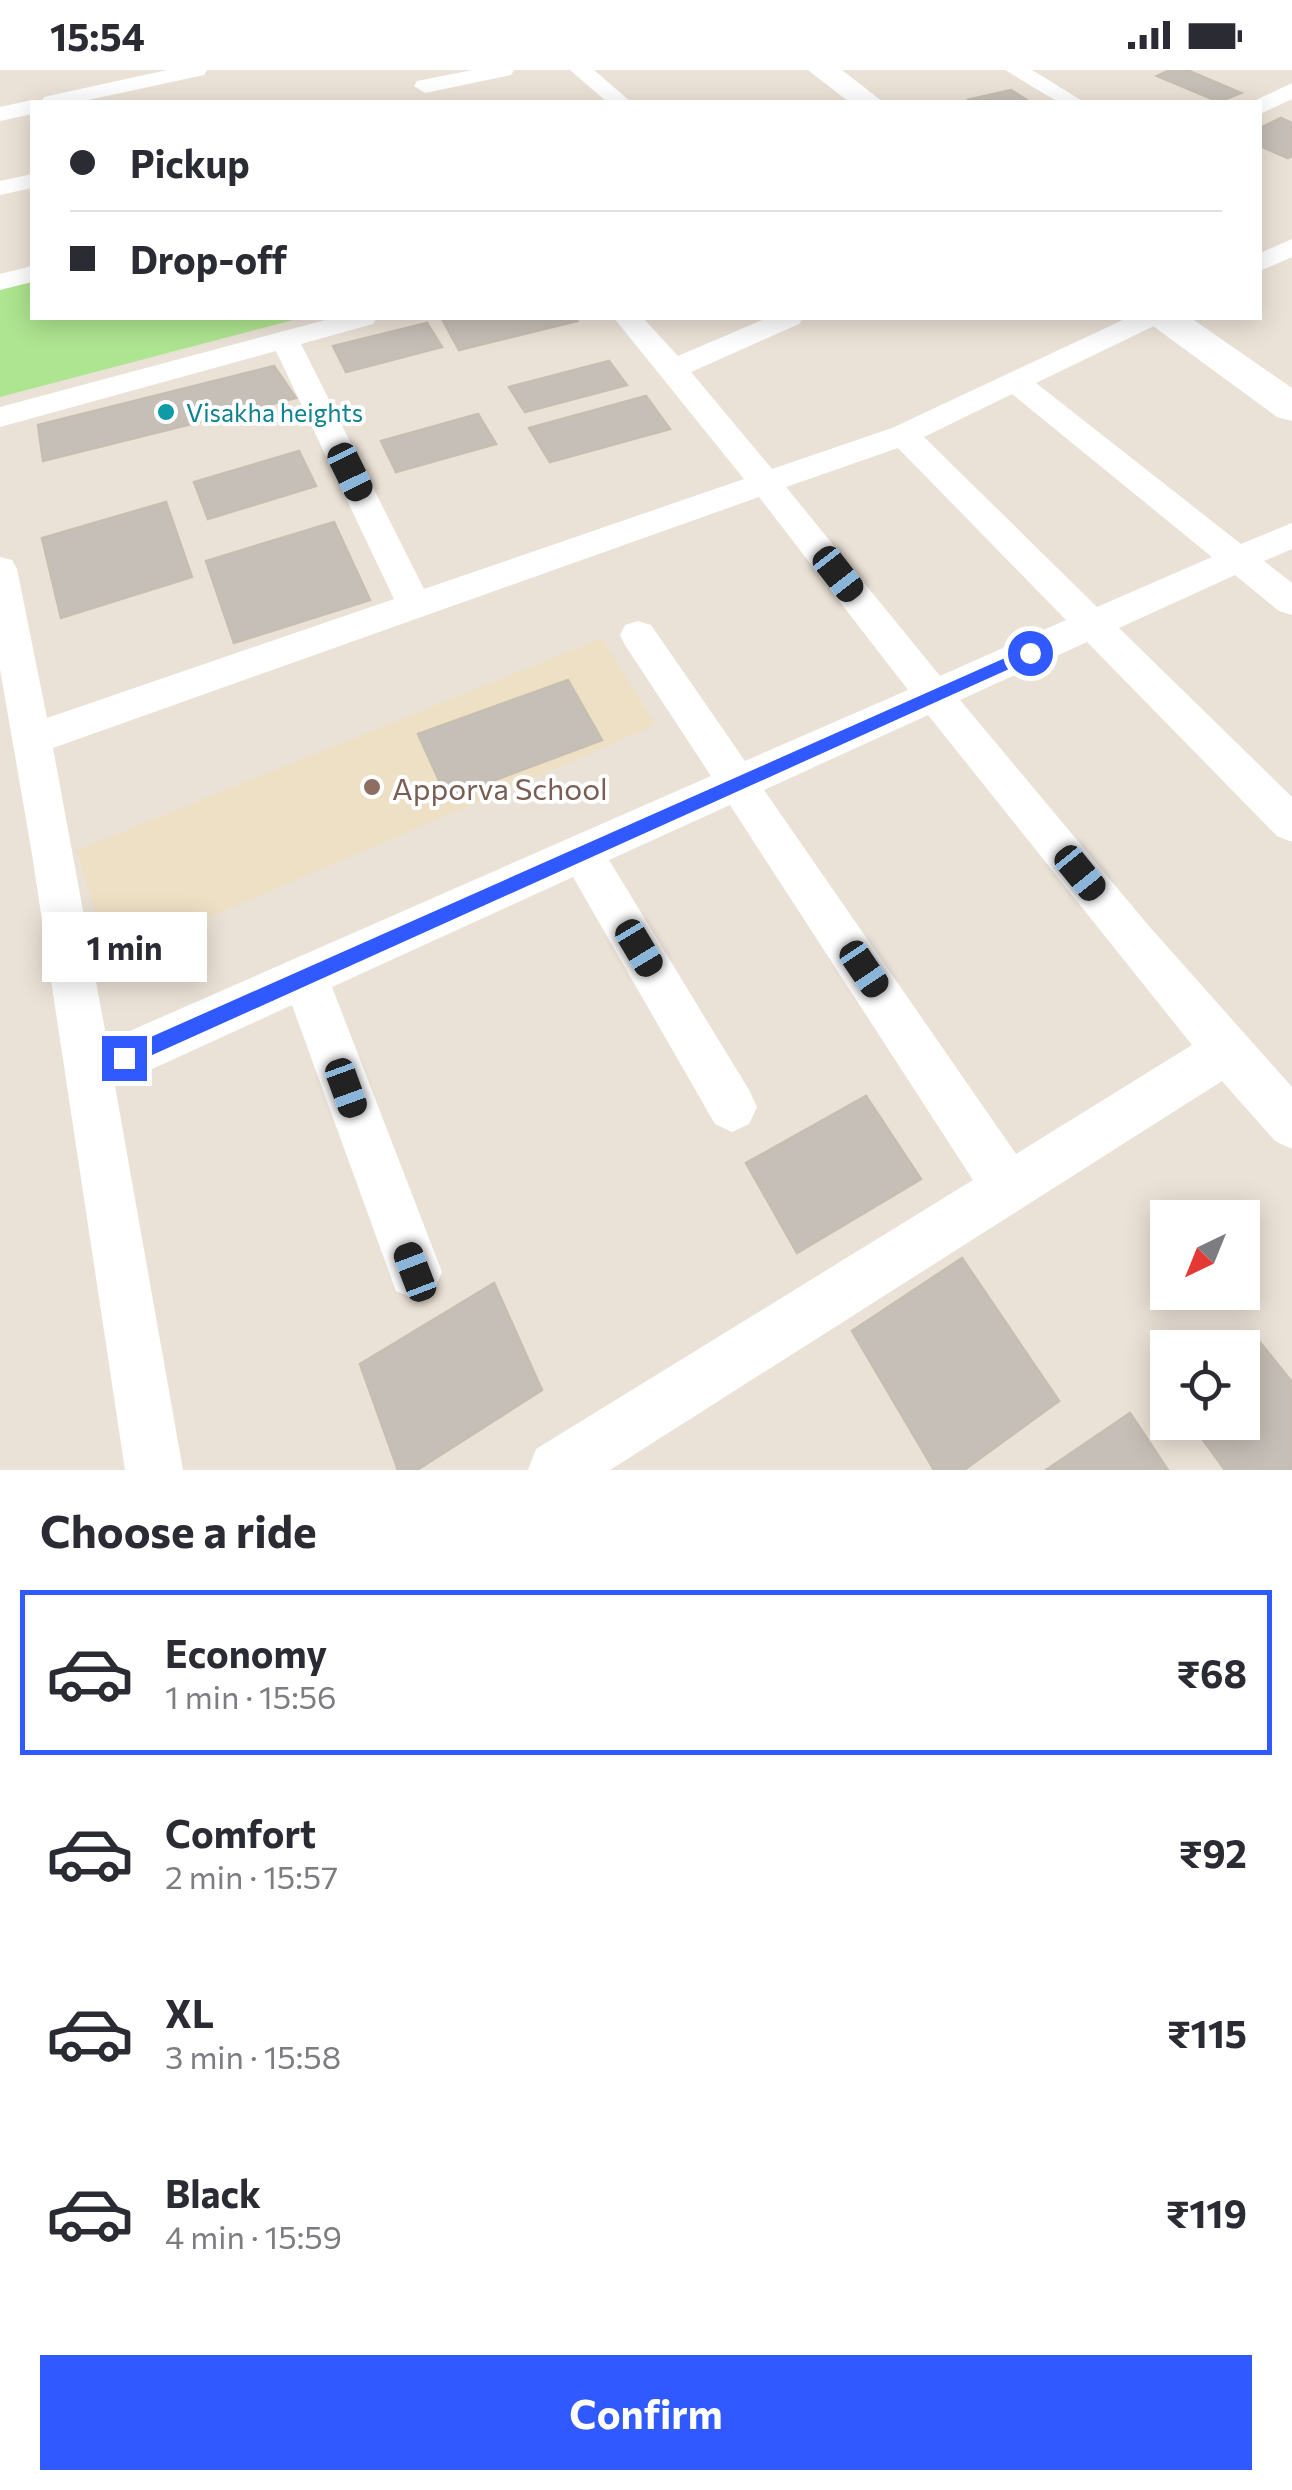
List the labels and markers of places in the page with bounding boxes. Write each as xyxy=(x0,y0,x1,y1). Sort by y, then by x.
place label: Visakha heights xyxy=(186,397,363,427)
marker: Visakha heights xyxy=(155,401,177,423)
place label: Apporva School xyxy=(392,769,608,806)
marker: Apporva School xyxy=(361,776,383,798)

